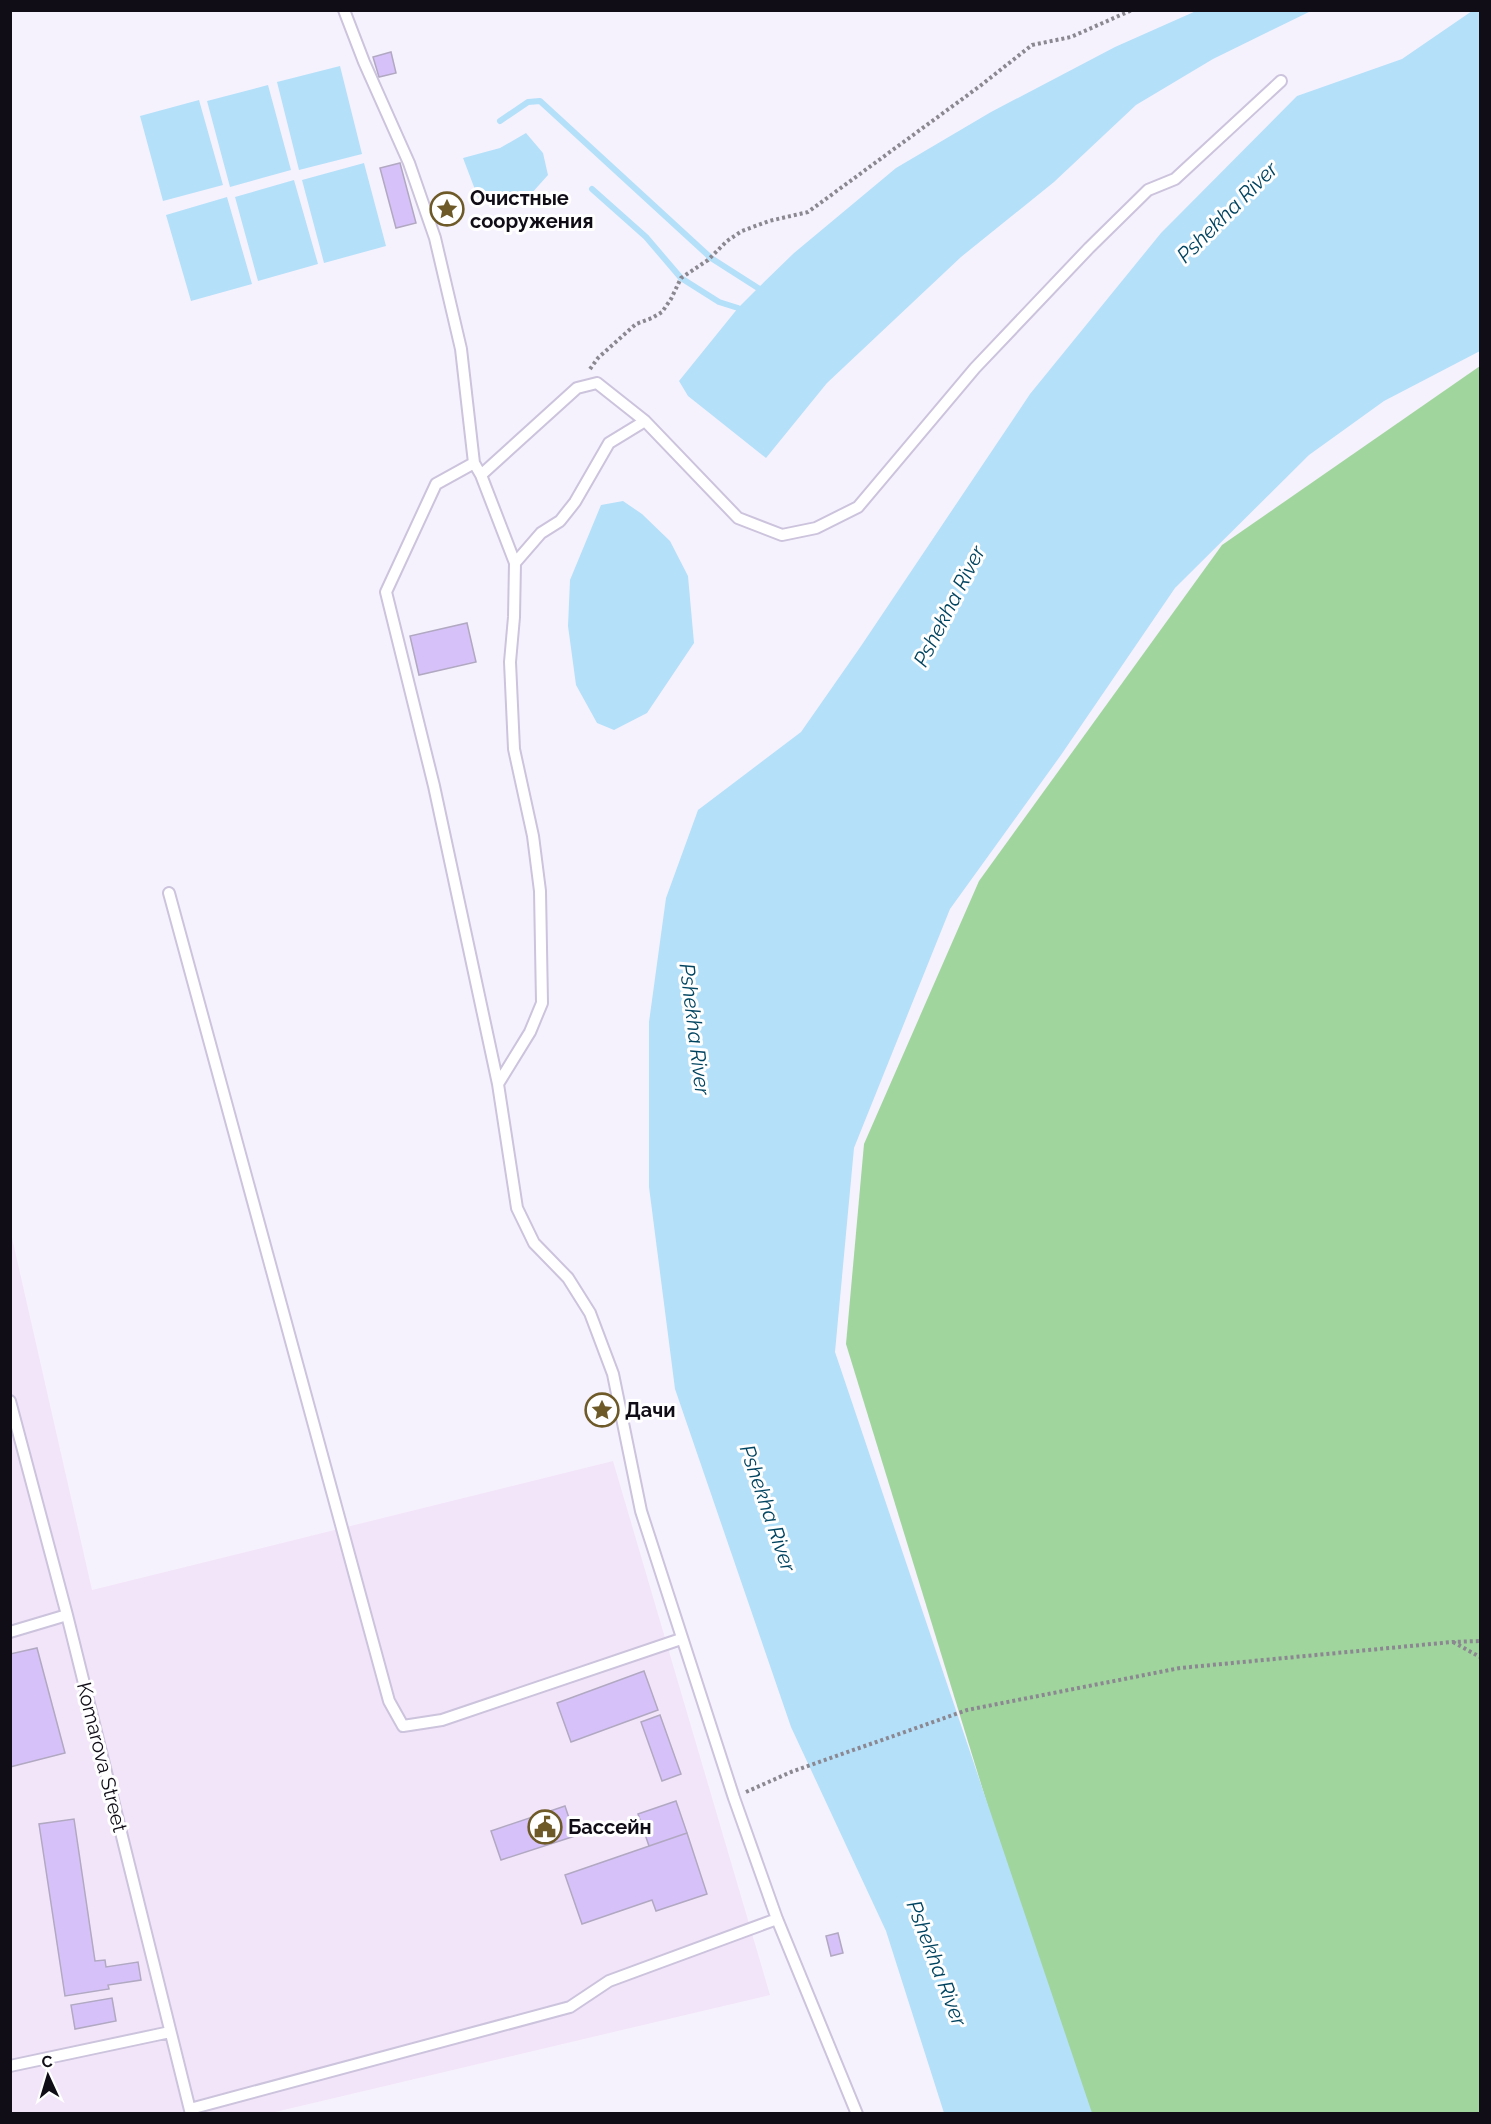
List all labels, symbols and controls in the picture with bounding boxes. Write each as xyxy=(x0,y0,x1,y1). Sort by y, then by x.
water label: Pshekha River xyxy=(1171,156,1283,268)
place label: Очистные сооружения xyxy=(470,186,593,233)
place icon: Очистные сооружения xyxy=(429,191,465,227)
water label: Pshekha River xyxy=(908,541,991,671)
water label: Pshekha River xyxy=(675,962,716,1097)
place icon: Дачи xyxy=(584,1392,620,1428)
place label: Дачи xyxy=(625,1398,676,1422)
water label: Pshekha River xyxy=(735,1441,802,1575)
street label: Komarova Street xyxy=(72,1680,132,1835)
public building icon: Бассейн xyxy=(527,1809,563,1845)
place label: Бассейн xyxy=(568,1815,652,1839)
water label: Pshekha River xyxy=(902,1897,973,2030)
north arrow xyxy=(18,2046,78,2106)
text: С xyxy=(41,2052,53,2071)

